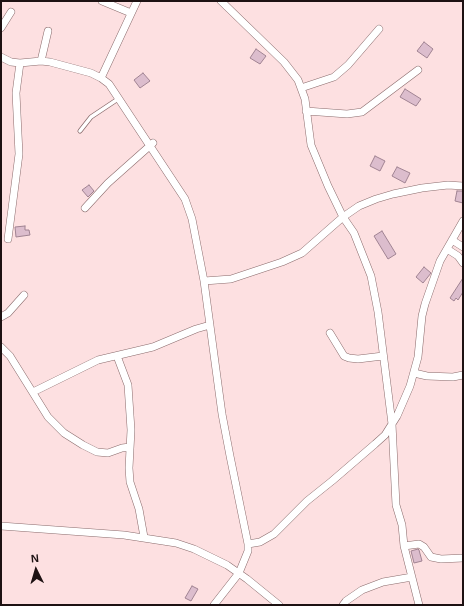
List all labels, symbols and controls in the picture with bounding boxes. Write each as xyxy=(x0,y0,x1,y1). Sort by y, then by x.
north arrow xyxy=(16,550,56,590)
text: N xyxy=(30,552,39,564)

